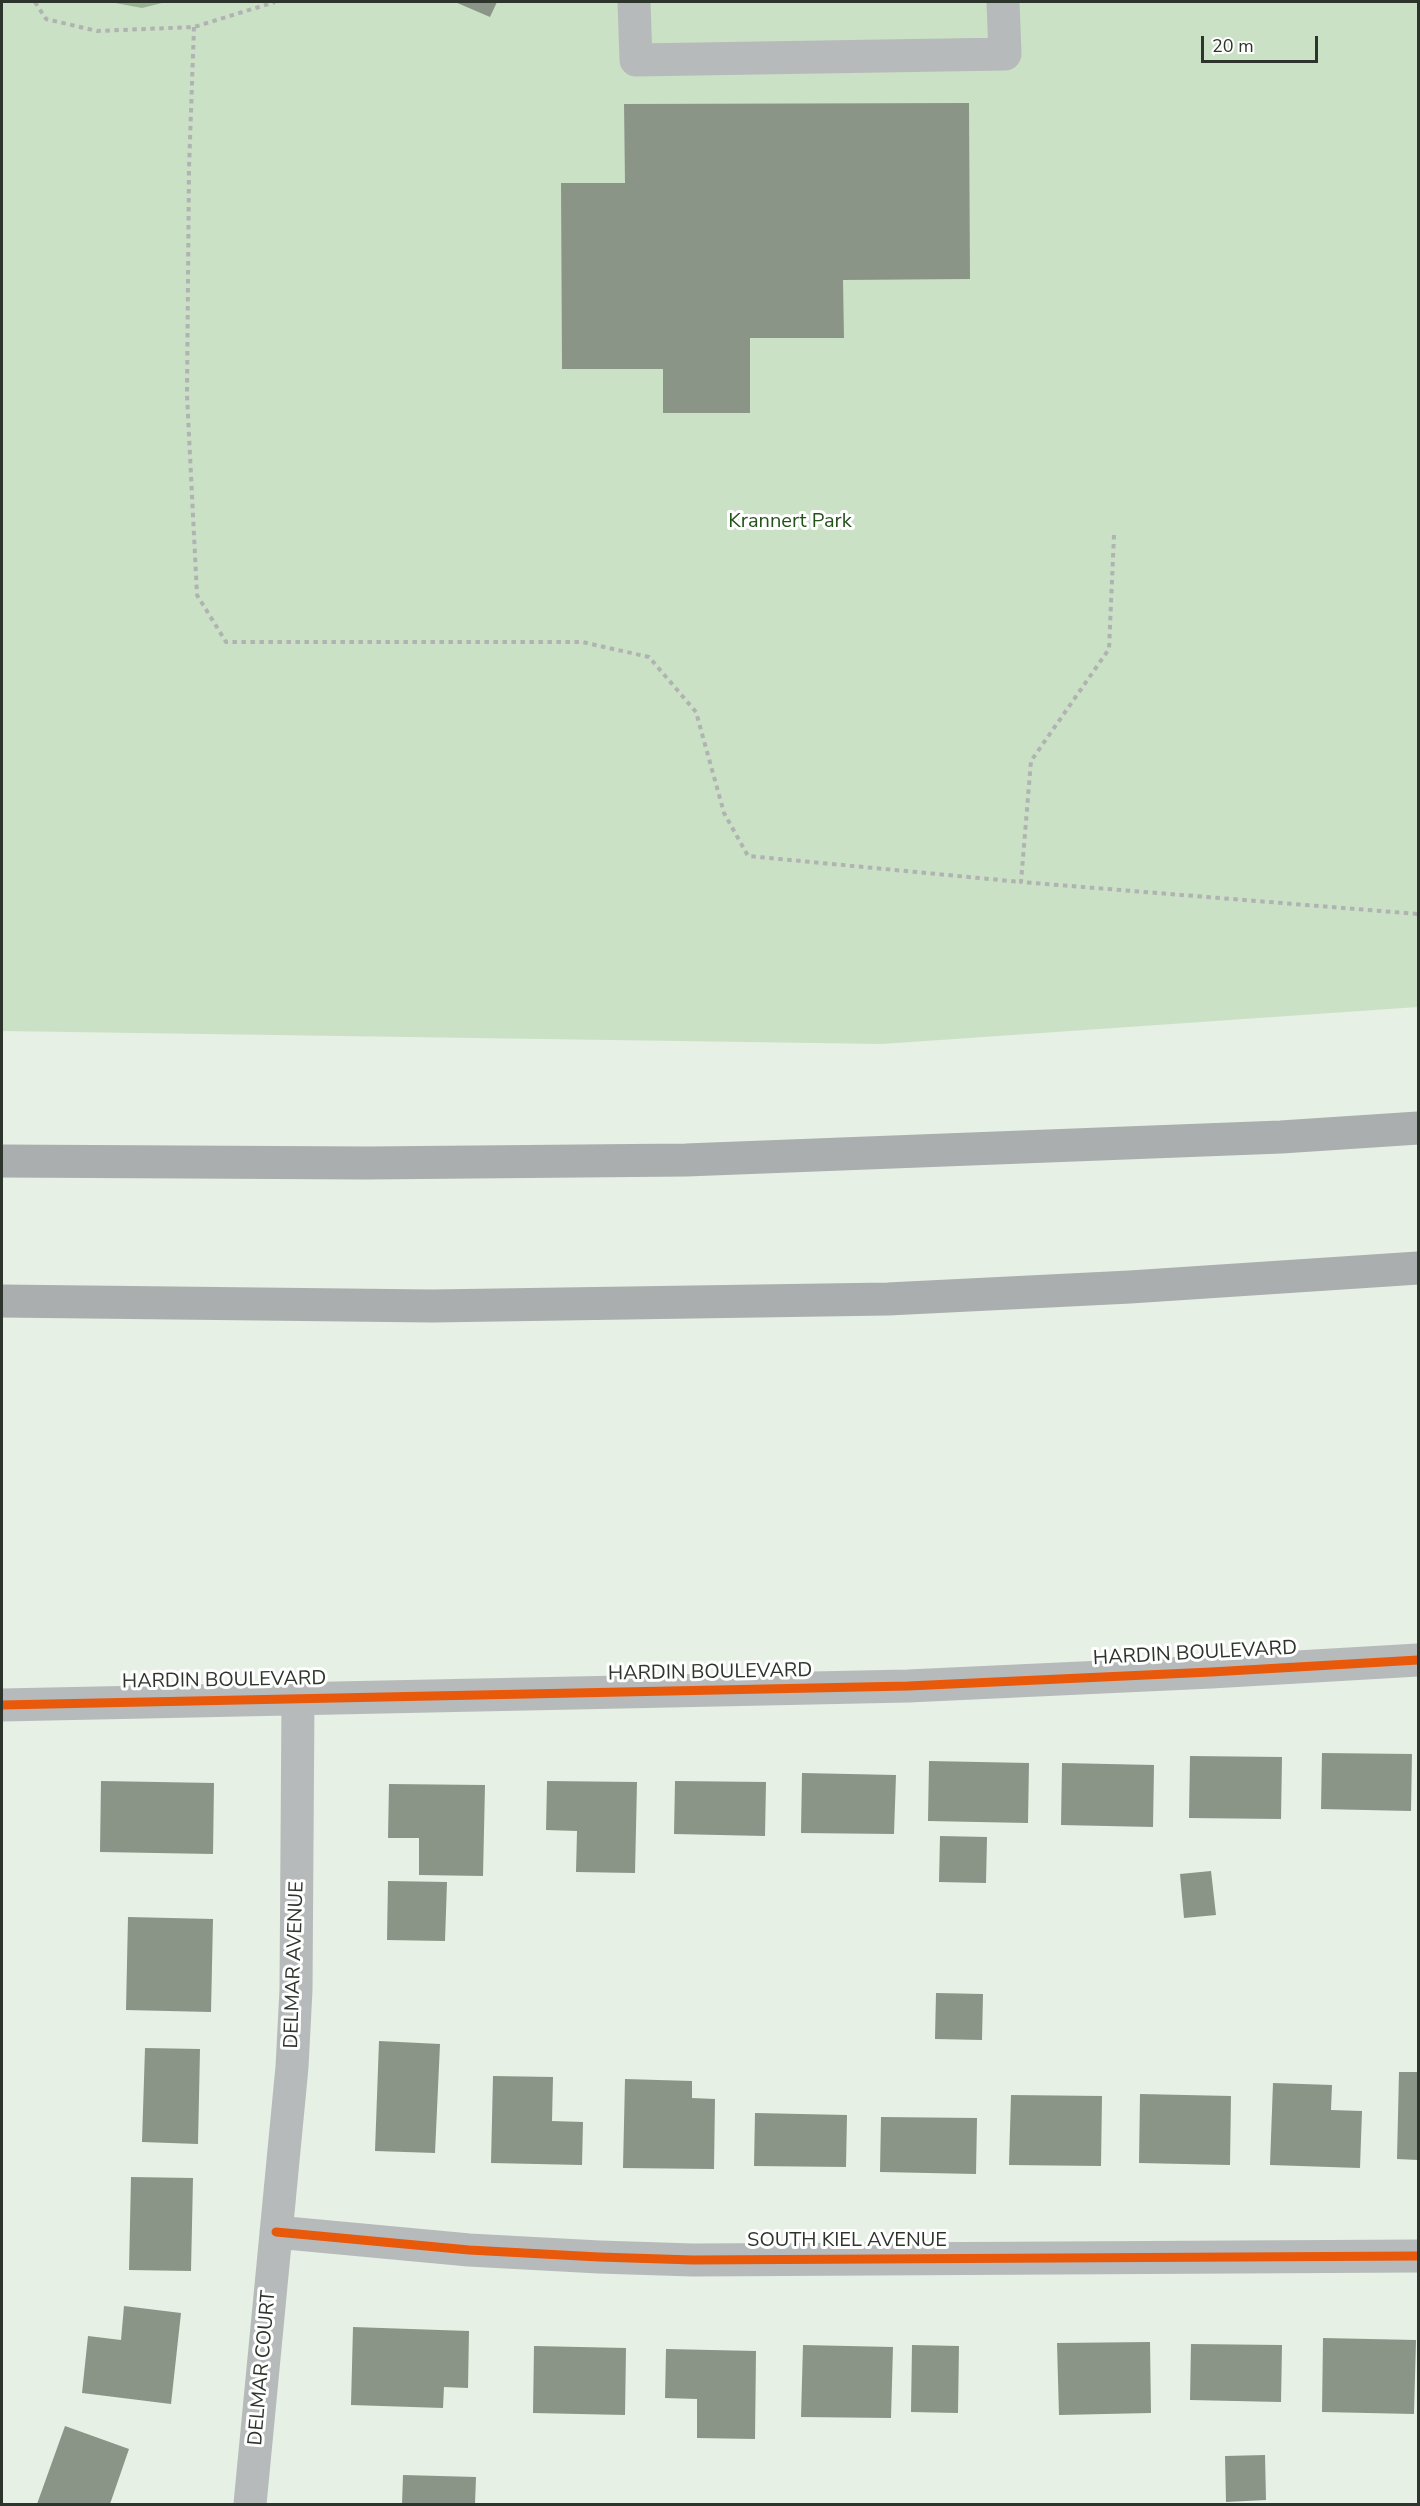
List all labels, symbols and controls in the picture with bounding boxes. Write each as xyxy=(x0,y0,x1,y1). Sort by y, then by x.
scale bar xyxy=(1204,24,1321,62)
text: 20 m xyxy=(1212,34,1254,58)
park label: Krannert Park xyxy=(728,510,852,534)
street label: HARDIN BOULEVARD xyxy=(1092,1637,1298,1671)
street label: HARDIN BOULEVARD xyxy=(608,1659,812,1687)
street label: HARDIN BOULEVARD xyxy=(122,1667,326,1695)
street label: DELMAR AVENUE xyxy=(280,1881,310,2049)
street label: SOUTH KIEL AVENUE xyxy=(747,2229,947,2253)
street label: DELMAR COURT xyxy=(244,2289,282,2447)

